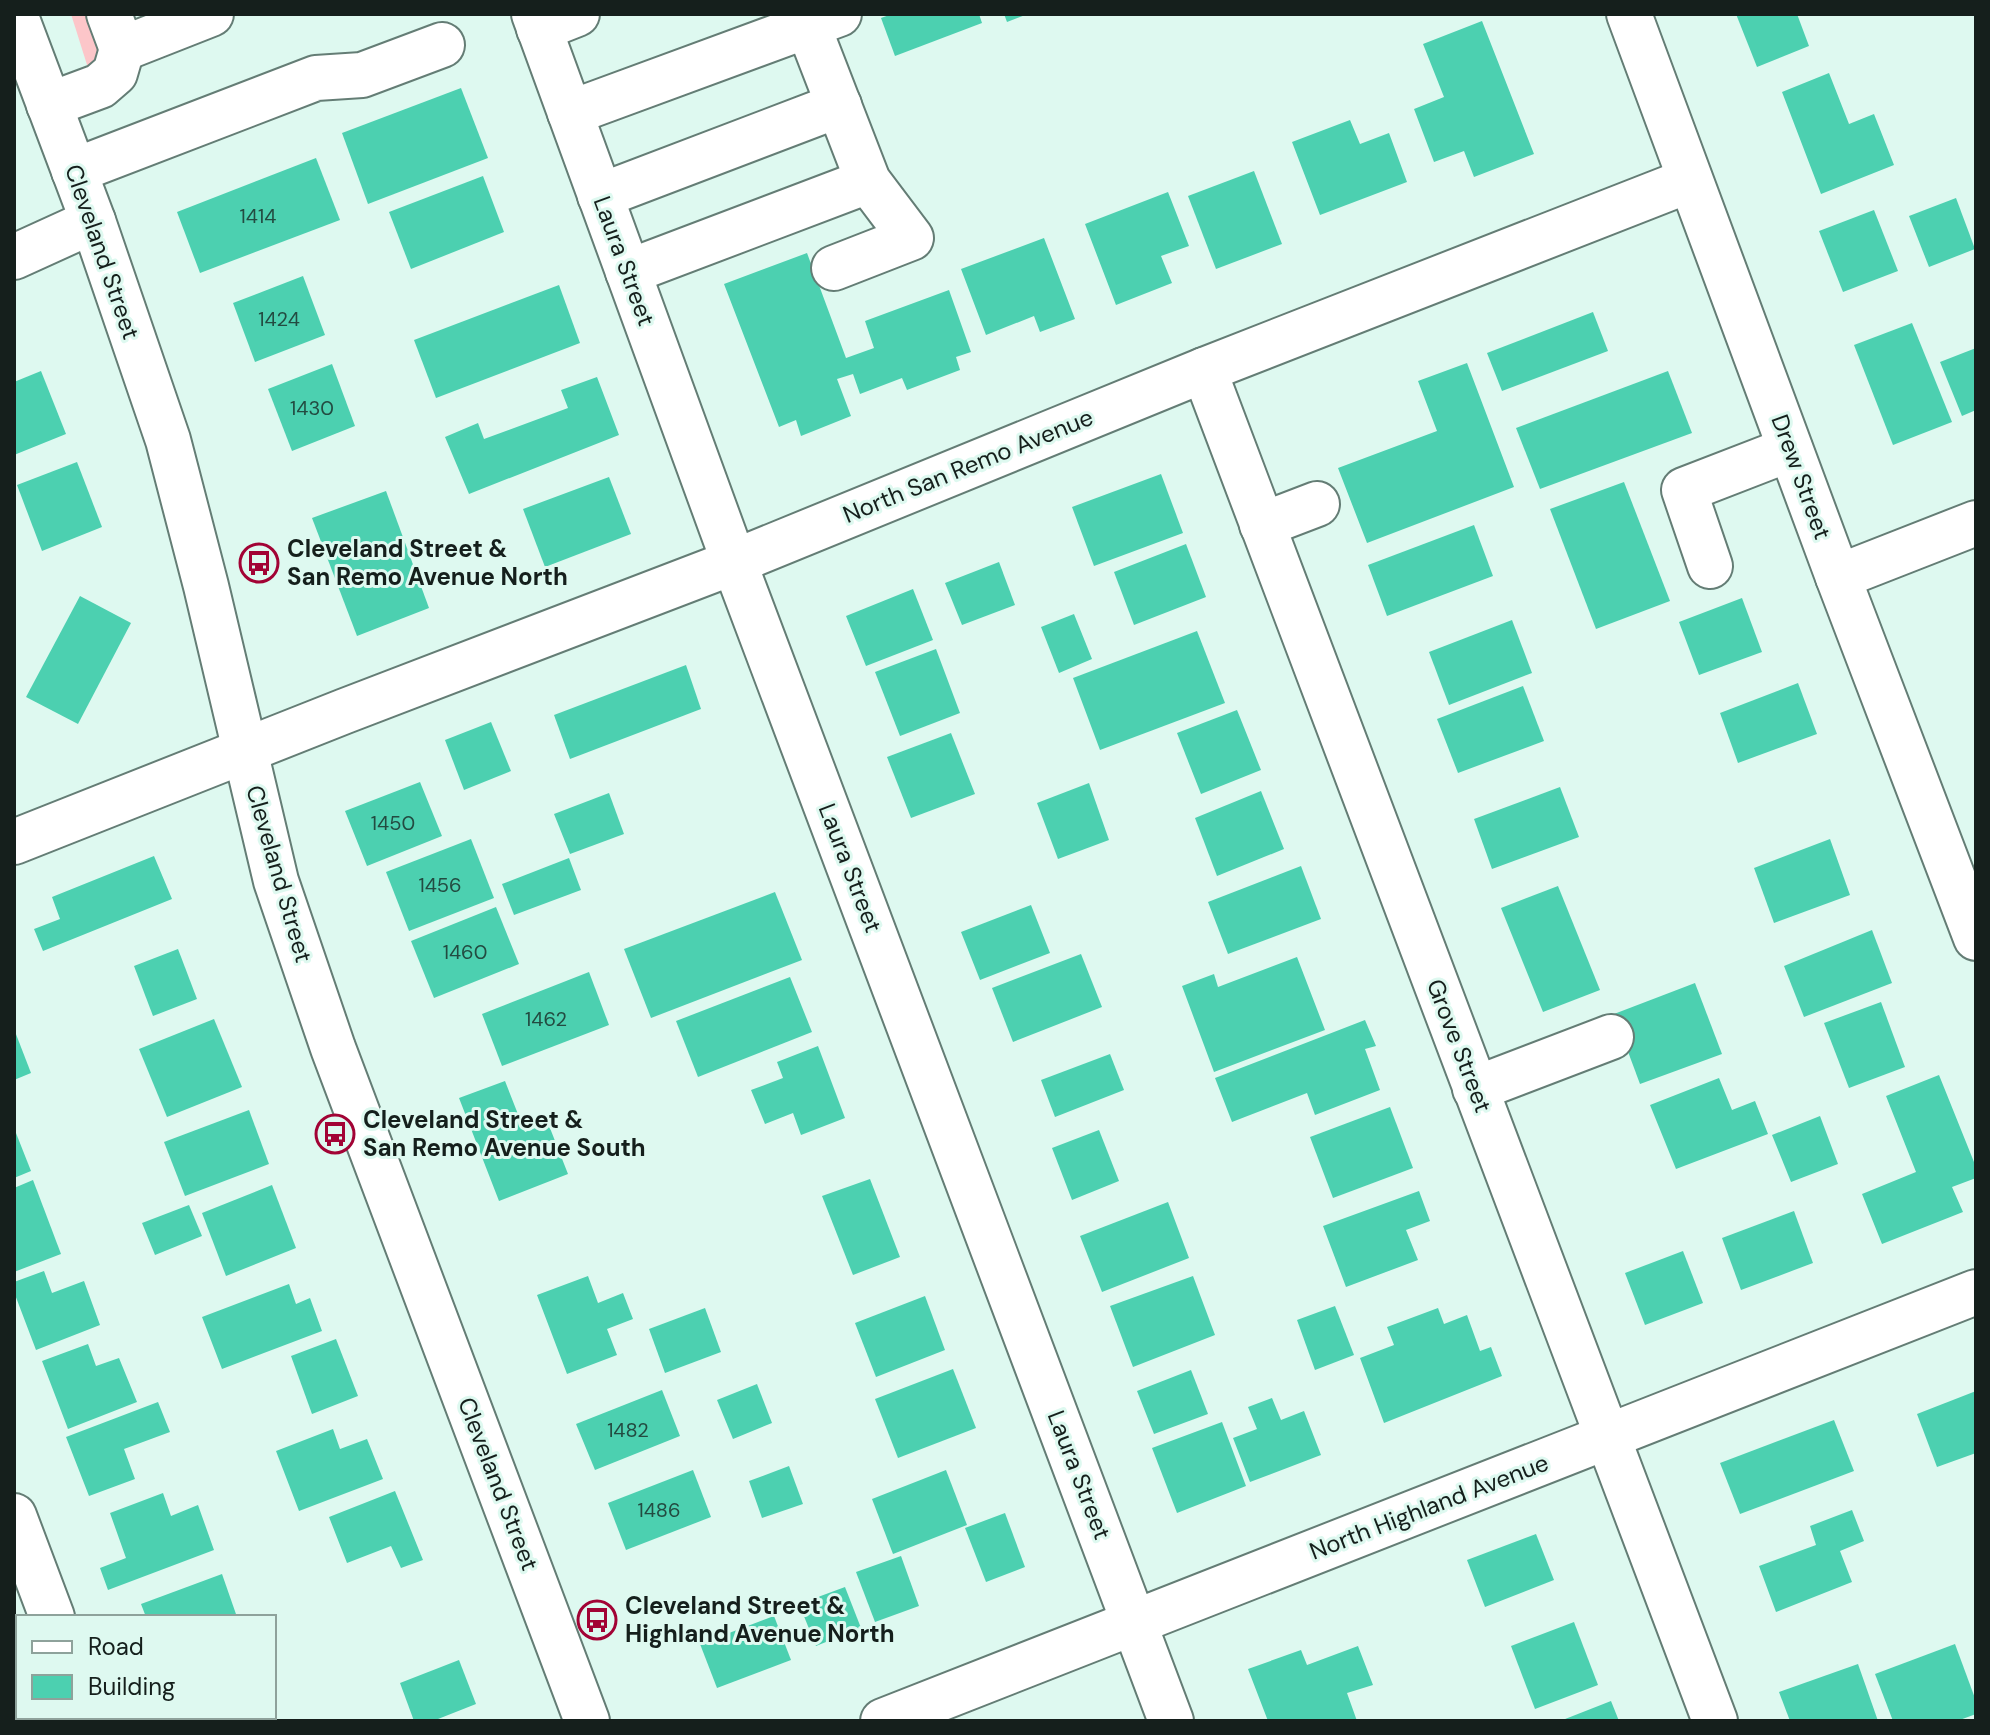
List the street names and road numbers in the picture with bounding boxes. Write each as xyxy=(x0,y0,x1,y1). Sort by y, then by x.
street label: Cleveland Street xyxy=(58,160,147,343)
street label: Laura Street xyxy=(587,192,662,330)
street label: North San Remo Avenue xyxy=(838,401,1097,530)
street label: Drew Street xyxy=(1765,410,1838,544)
street label: Cleveland Street xyxy=(239,782,320,966)
street label: Laura Street xyxy=(812,799,889,937)
street label: Grove Street xyxy=(1420,975,1499,1117)
street label: Cleveland Street xyxy=(451,1393,546,1575)
street label: Laura Street xyxy=(1041,1406,1118,1544)
street label: North Highland Avenue xyxy=(1305,1447,1553,1566)

